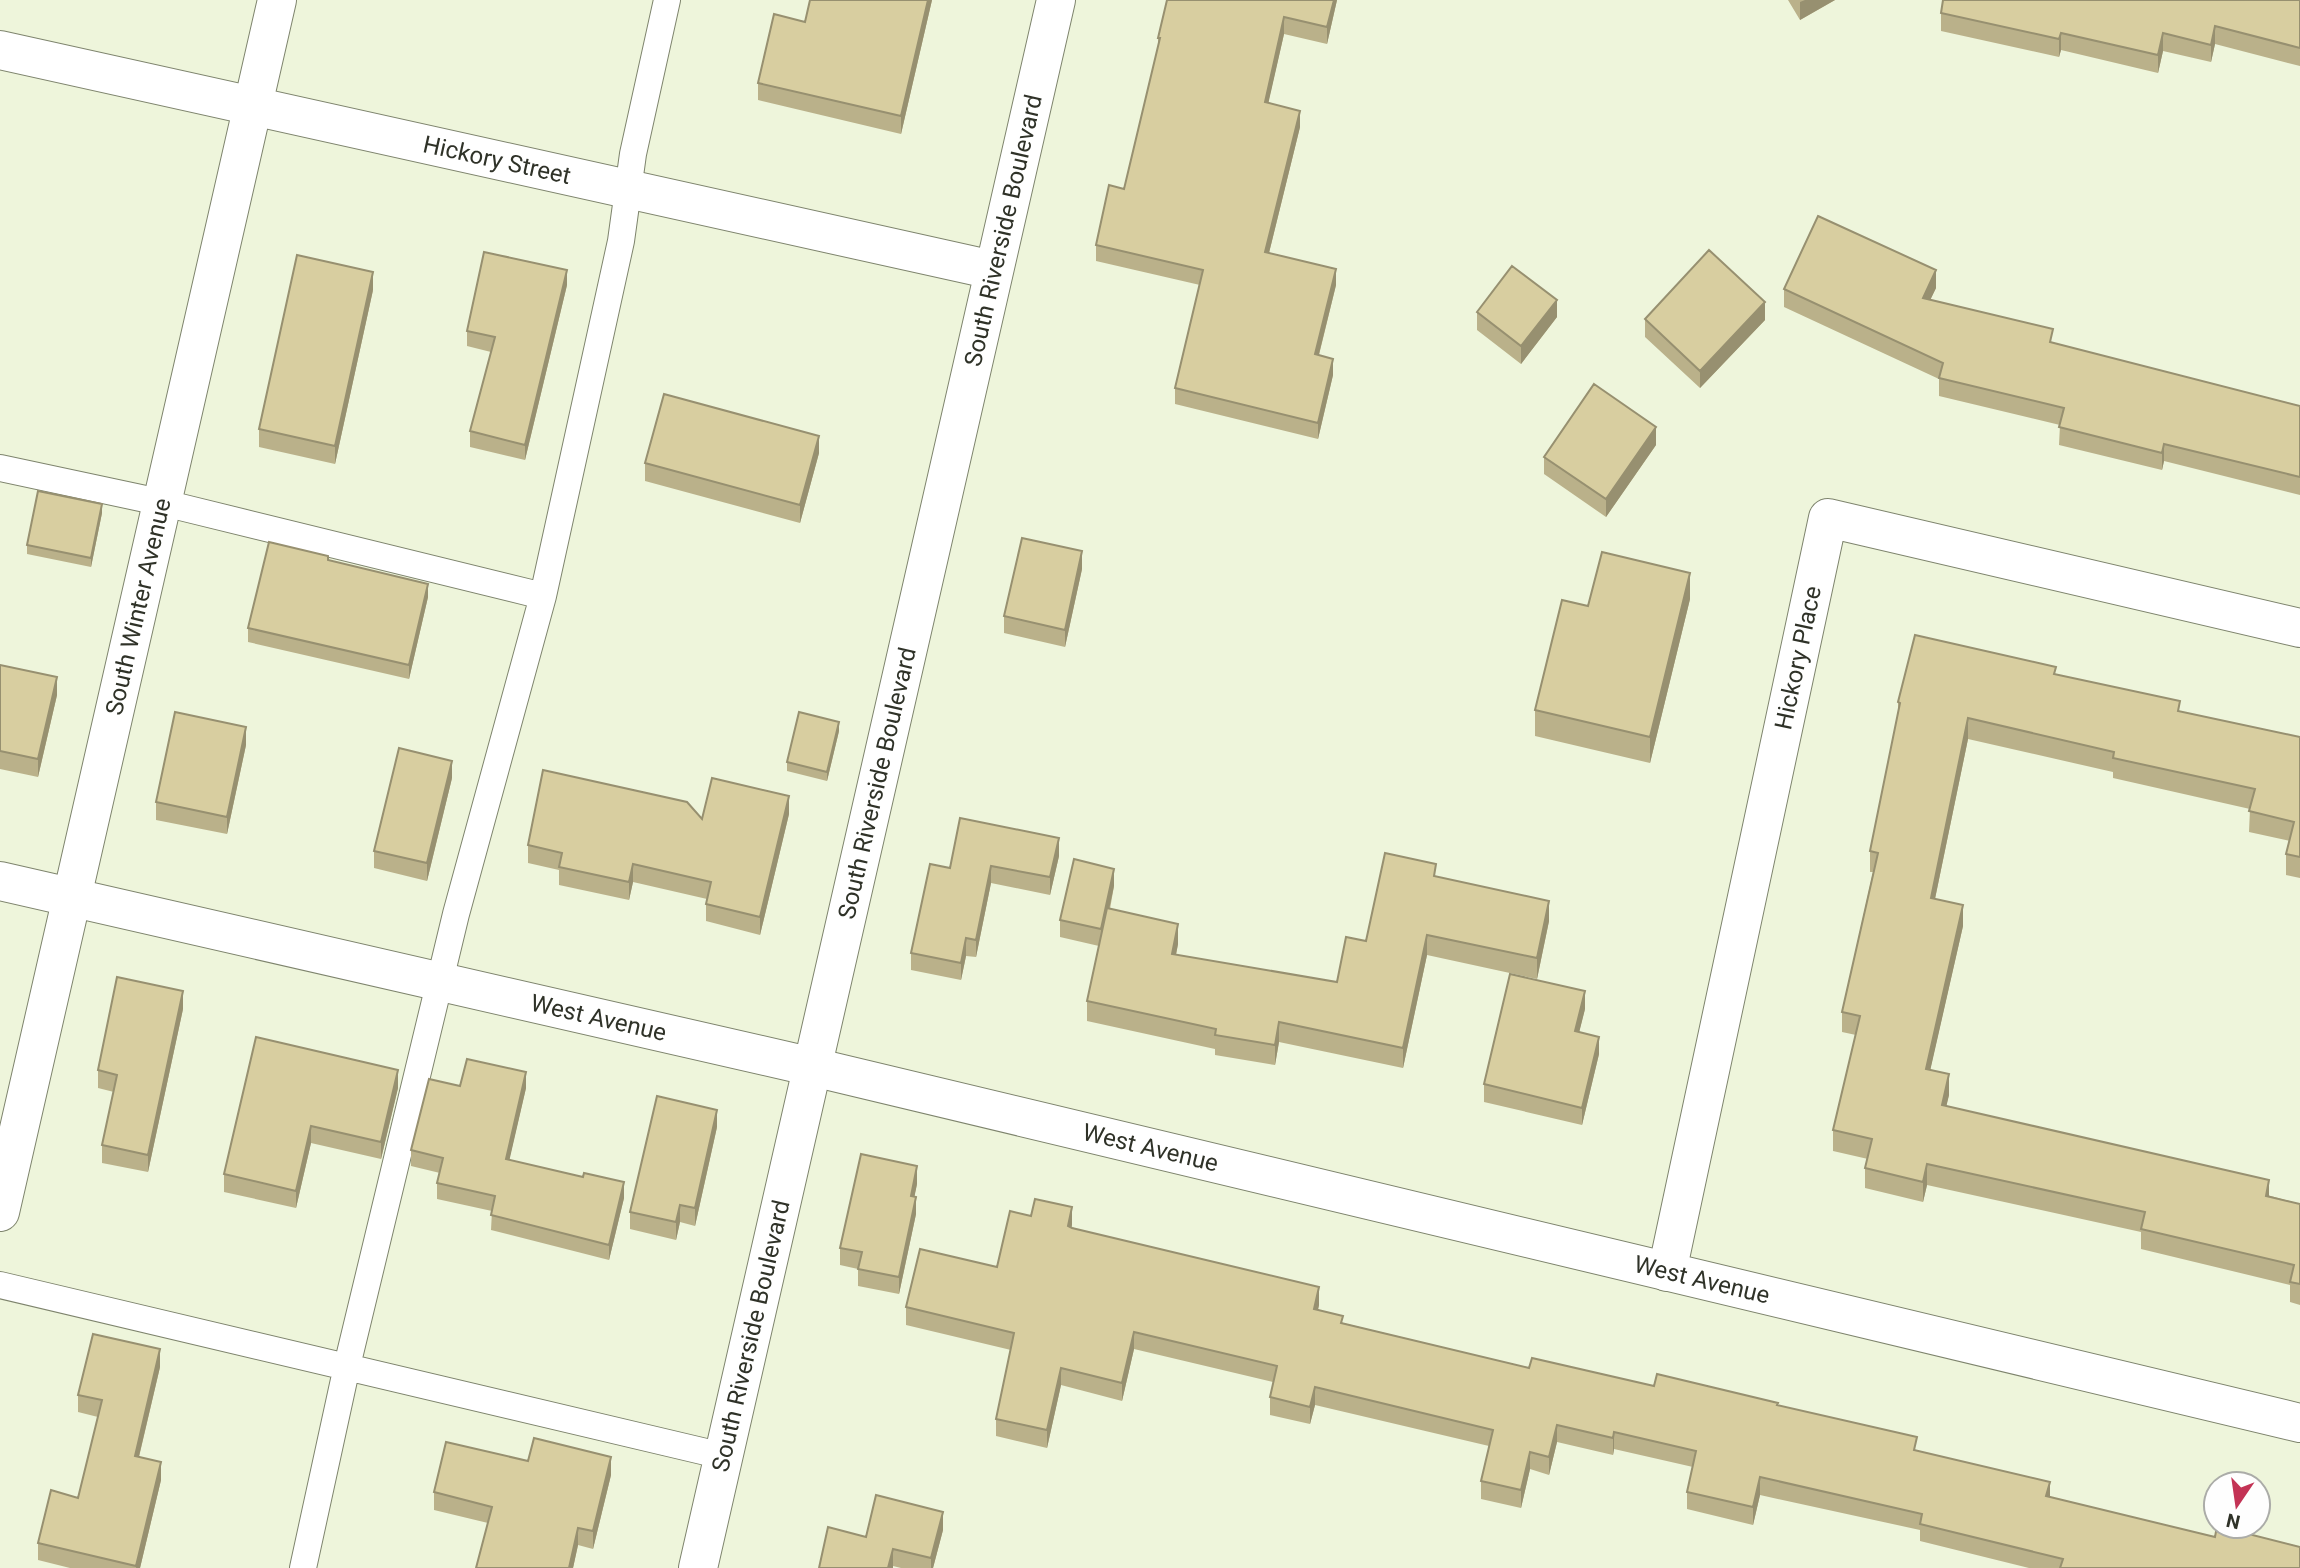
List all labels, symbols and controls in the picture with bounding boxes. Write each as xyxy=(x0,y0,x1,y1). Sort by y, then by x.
street label: South Riverside Boulevard xyxy=(959,92,1048,369)
street label: Hickory Street xyxy=(420,130,574,190)
street label: South Winter Avenue xyxy=(100,495,177,718)
street label: Hickory Place xyxy=(1769,583,1827,732)
street label: South Riverside Boulevard xyxy=(833,645,922,922)
street label: West Avenue xyxy=(528,989,669,1047)
street label: West Avenue xyxy=(1080,1118,1221,1178)
street label: South Riverside Boulevard xyxy=(706,1197,796,1475)
street label: West Avenue xyxy=(1631,1250,1772,1310)
north arrow xyxy=(2202,1470,2272,1540)
text: N xyxy=(2224,1508,2242,1534)

